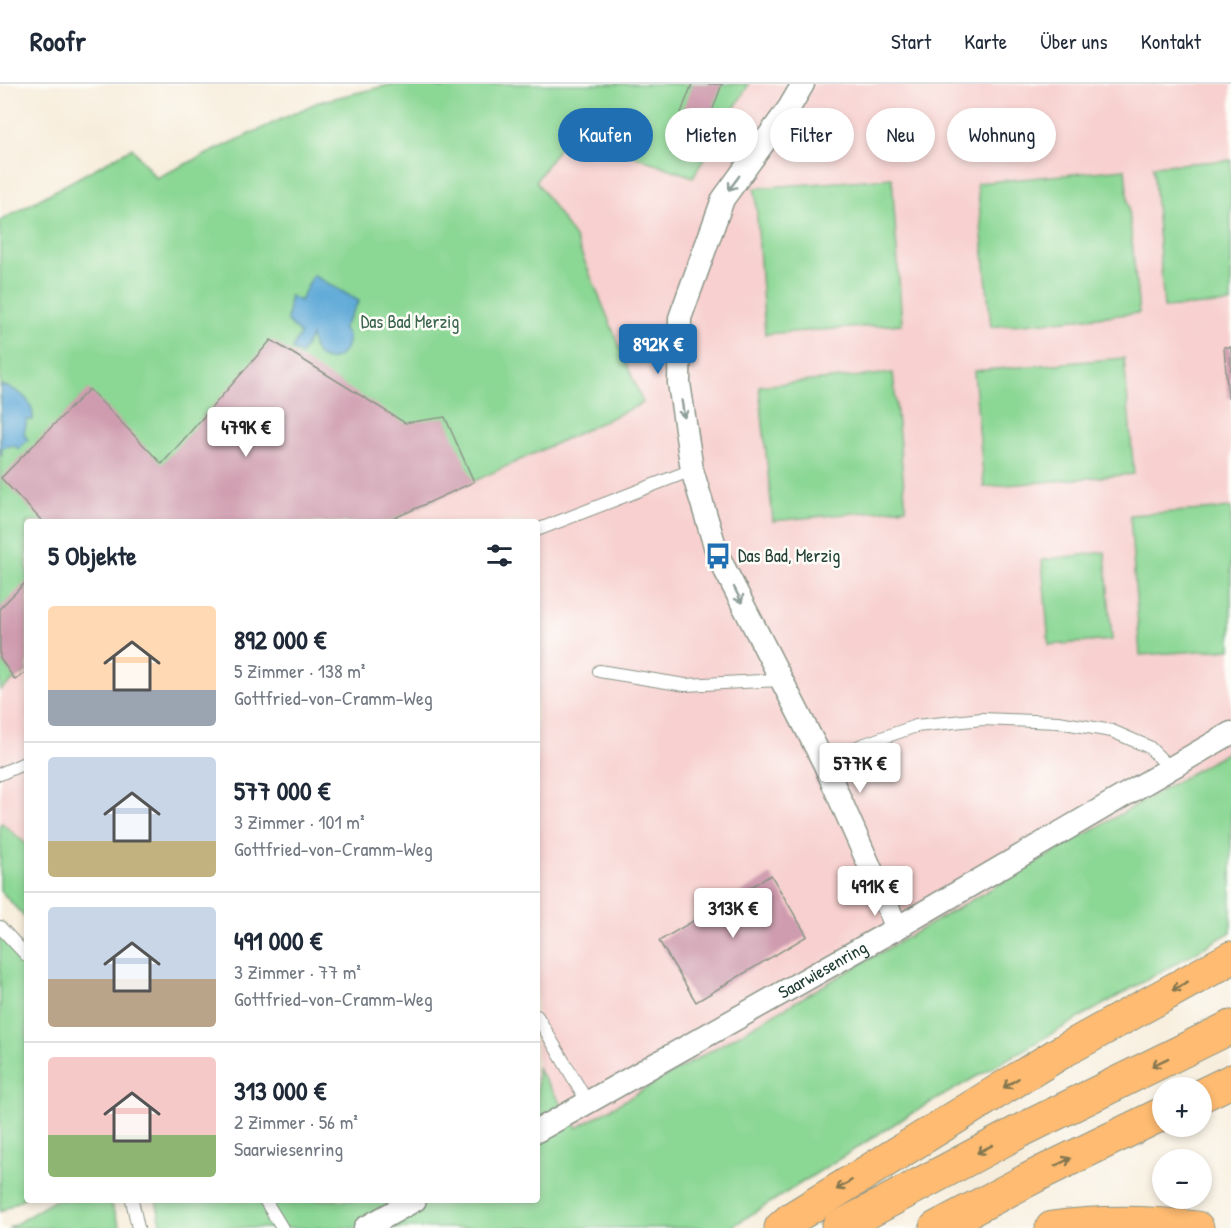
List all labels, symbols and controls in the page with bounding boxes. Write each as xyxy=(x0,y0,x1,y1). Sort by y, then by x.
text: Roofr xyxy=(30,22,86,60)
text: Start xyxy=(891,27,931,56)
text: Karte xyxy=(964,27,1007,56)
text: Über uns xyxy=(1040,27,1108,56)
text: Kontakt xyxy=(1141,27,1201,56)
chip: Kaufen xyxy=(558,108,653,162)
chip: Mieten xyxy=(665,108,758,162)
chip: Filter xyxy=(770,108,854,162)
chip: Neu xyxy=(866,108,935,162)
chip: Wohnung xyxy=(947,108,1056,162)
one-way arrow xyxy=(728,175,740,191)
park label: Das Bad Merzig xyxy=(361,309,459,334)
pin: 892K € xyxy=(609,324,707,375)
text: 892K € xyxy=(633,330,683,357)
one-way arrow xyxy=(677,399,688,418)
pin: 479K € xyxy=(197,407,295,458)
text: 479K € xyxy=(221,413,271,440)
text: 5 Objekte xyxy=(48,538,137,573)
icon: filters xyxy=(483,539,516,572)
bus stop icon: Das Bad, Merzig xyxy=(703,541,733,571)
place label: Das Bad, Merzig xyxy=(738,543,840,568)
one-way arrow xyxy=(733,585,744,603)
text: 892 000 € xyxy=(234,622,326,657)
icon: home xyxy=(96,630,168,702)
text: 5 Zimmer · 138 m² xyxy=(234,657,365,684)
text: Gottfried-von-Cramm-Weg xyxy=(234,684,433,711)
pin: 577K € xyxy=(811,743,909,794)
text: 577K € xyxy=(834,749,886,776)
text: 577 000 € xyxy=(234,773,330,808)
icon: home xyxy=(96,781,168,853)
text: 3 Zimmer · 101 m² xyxy=(234,808,365,835)
text: Gottfried-von-Cramm-Weg xyxy=(234,835,433,862)
pin: 491K € xyxy=(826,866,924,917)
text: 491K € xyxy=(852,872,898,899)
pin: 313K € xyxy=(684,888,782,939)
text: 313K € xyxy=(708,894,758,921)
text: 491 000 € xyxy=(234,923,322,958)
icon: home xyxy=(96,931,168,1003)
street label: Saarwiesenring xyxy=(774,934,871,1004)
text: 3 Zimmer · 77 m² xyxy=(234,958,361,985)
one-way arrow xyxy=(1172,981,1189,993)
text: Gottfried-von-Cramm-Weg xyxy=(234,985,433,1012)
one-way arrow xyxy=(1151,1057,1169,1069)
text: 313 000 € xyxy=(234,1073,326,1108)
one-way arrow xyxy=(1002,1077,1019,1090)
map controls xyxy=(1152,1077,1212,1209)
button: + xyxy=(1152,1077,1212,1137)
icon: home xyxy=(96,1081,168,1153)
text: 2 Zimmer · 56 m² xyxy=(234,1108,358,1135)
text: Saarwiesenring xyxy=(234,1135,343,1162)
one-way arrow xyxy=(977,1143,994,1155)
button: − xyxy=(1152,1149,1212,1209)
one-way arrow xyxy=(1053,1156,1071,1168)
one-way arrow xyxy=(836,1179,853,1192)

